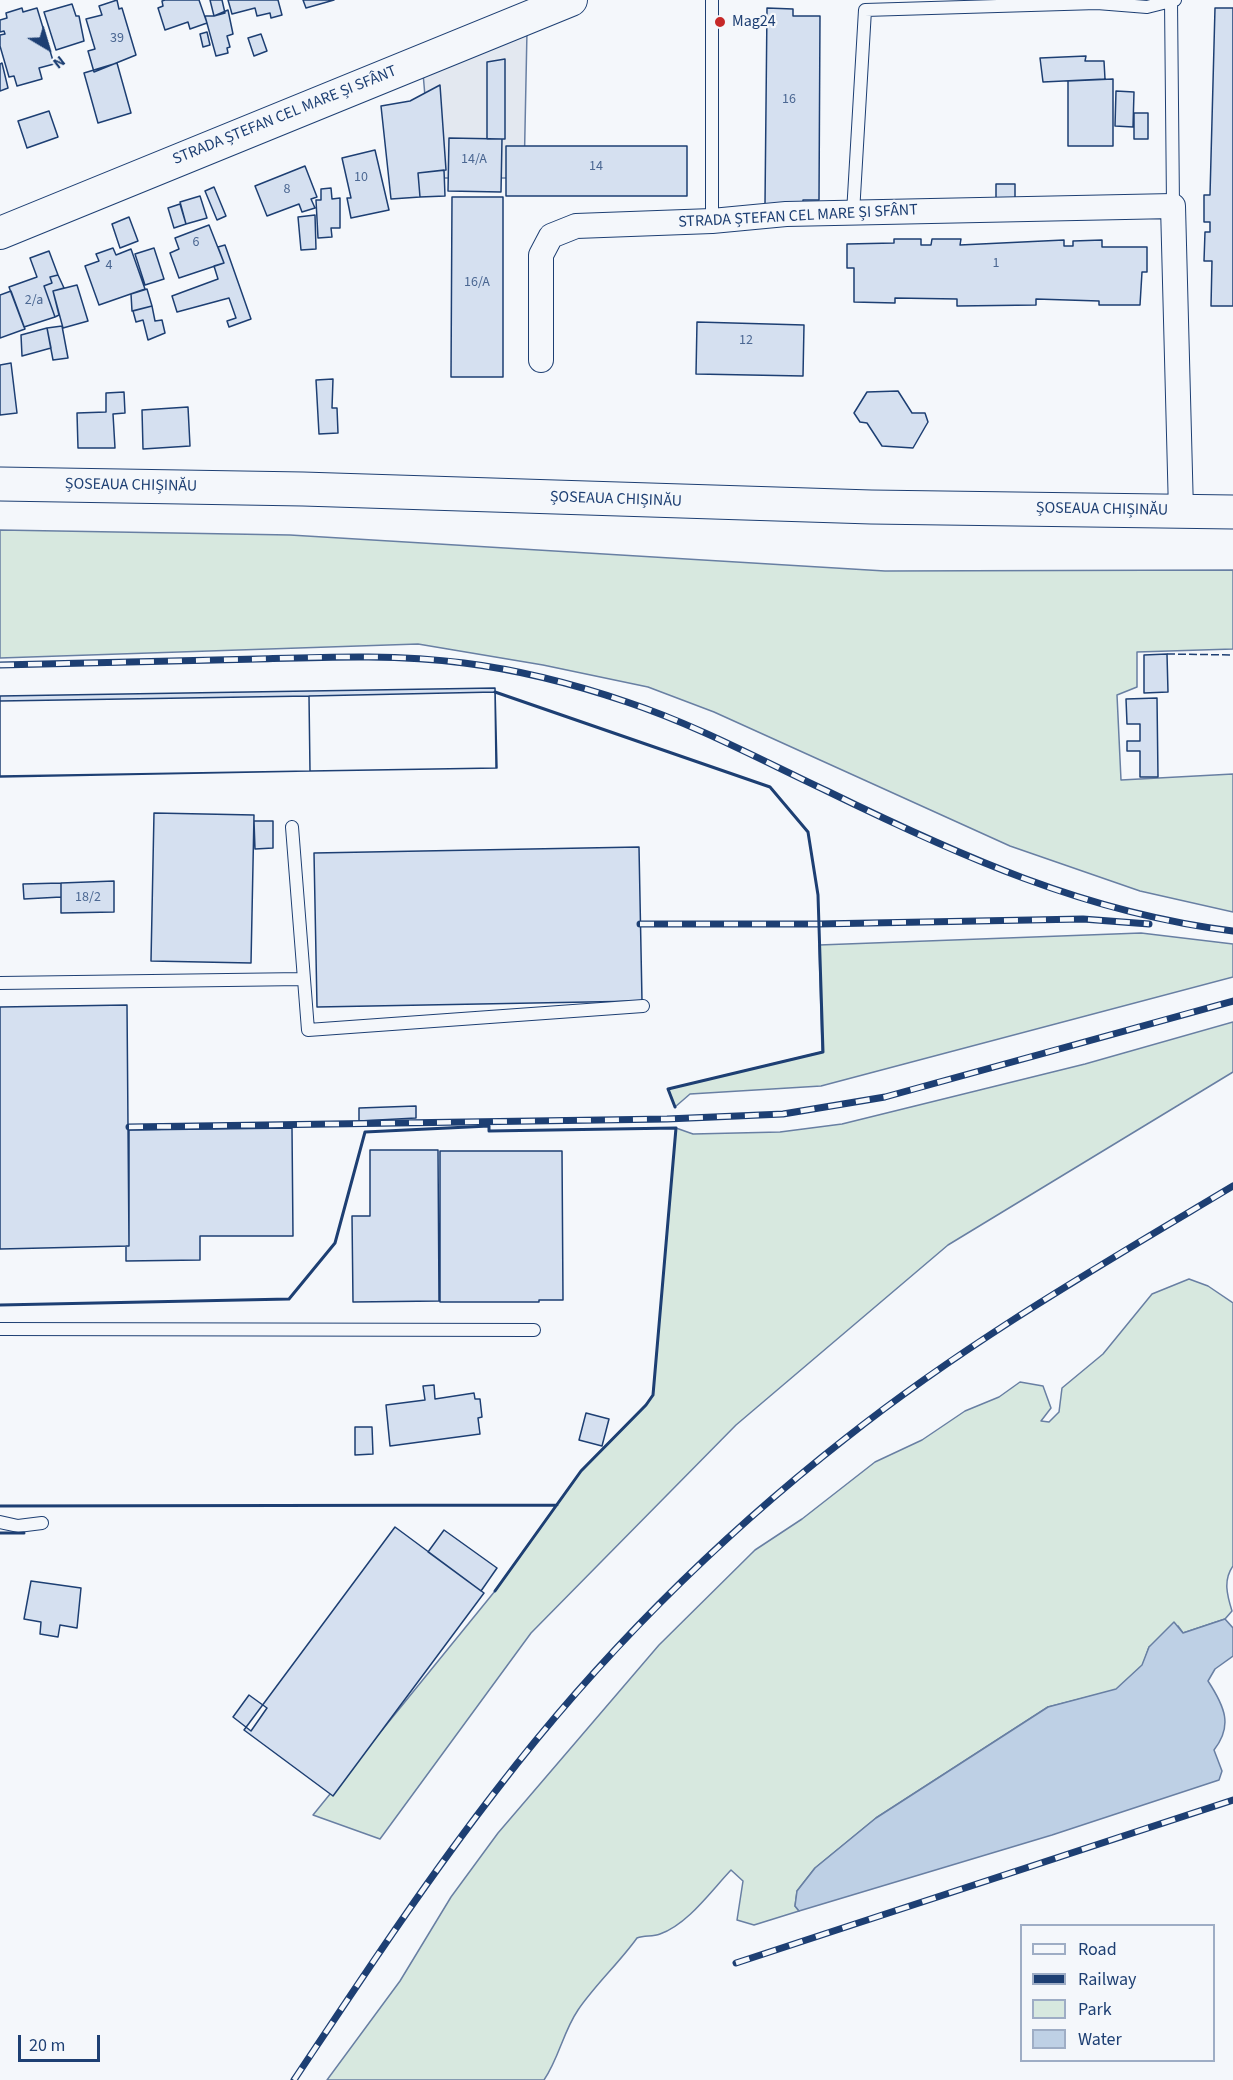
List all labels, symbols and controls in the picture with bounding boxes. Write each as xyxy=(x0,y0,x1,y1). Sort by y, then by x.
place label: Mag24 xyxy=(732,12,776,32)
marker: Mag24 xyxy=(713,15,727,29)
north arrow xyxy=(18,18,78,78)
house number: 39 xyxy=(110,31,124,47)
text: N xyxy=(48,50,70,74)
street label: STRADA ȘTEFAN CEL MARE ȘI SFÂNT xyxy=(170,62,400,170)
house number: 16 xyxy=(782,92,796,108)
house number: 14/A xyxy=(461,152,487,168)
house number: 14 xyxy=(589,159,603,175)
house number: 10 xyxy=(354,170,368,186)
house number: 8 xyxy=(284,182,290,198)
street label: STRADA ȘTEFAN CEL MARE ȘI SFÂNT xyxy=(678,201,918,233)
house number: 6 xyxy=(193,235,199,251)
house number: 1 xyxy=(993,256,999,272)
house number: 4 xyxy=(106,258,112,274)
house number: 16/A xyxy=(464,275,490,291)
house number: 2/a xyxy=(25,293,43,309)
house number: 12 xyxy=(739,333,753,349)
street label: ȘOSEAUA CHIȘINĂU xyxy=(65,475,197,497)
street label: ȘOSEAUA CHIȘINĂU xyxy=(550,488,682,512)
street label: ȘOSEAUA CHIȘINĂU xyxy=(1036,499,1168,521)
house number: 18/2 xyxy=(75,890,101,906)
legend xyxy=(1020,1924,1215,2062)
text: Road xyxy=(1078,1937,1117,1962)
text: Railway xyxy=(1078,1967,1137,1992)
text: Park xyxy=(1078,1997,1112,2022)
scale bar xyxy=(21,2023,104,2061)
text: Water xyxy=(1078,2027,1122,2052)
text: 20 m xyxy=(29,2033,65,2058)

